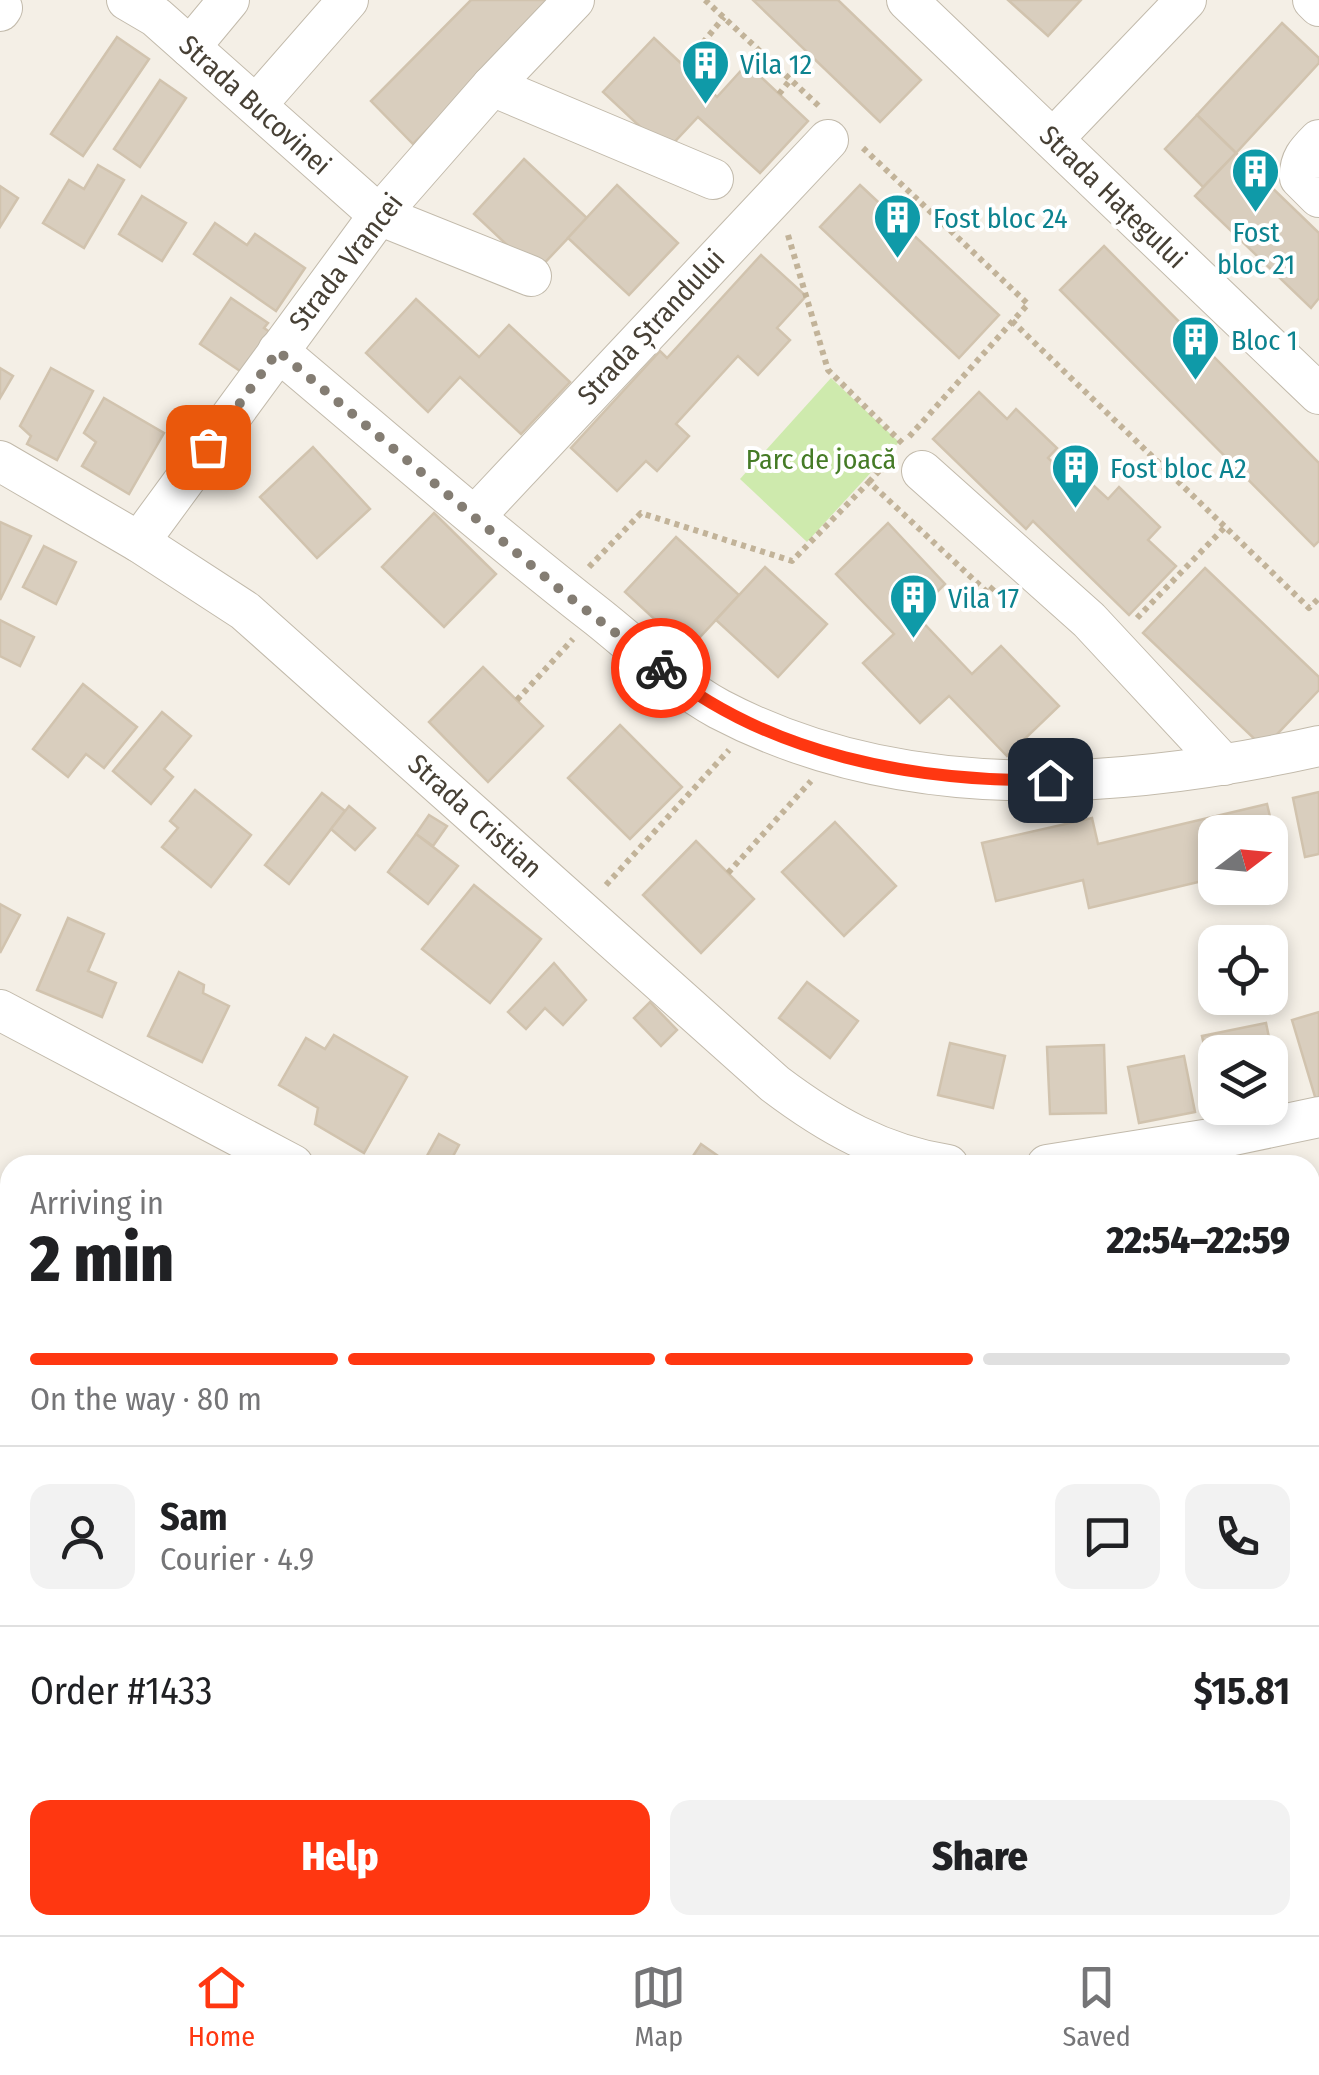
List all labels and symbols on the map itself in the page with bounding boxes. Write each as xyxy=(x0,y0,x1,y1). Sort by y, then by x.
street label: Strada Bucovinei xyxy=(173,28,337,182)
building icon: Vila 12 xyxy=(679,38,731,106)
place label: Vila 12 xyxy=(740,48,812,81)
street label: Strada Hațegului xyxy=(1032,119,1193,276)
building icon: Fost bloc 21 xyxy=(1230,146,1282,214)
street label: Strada Vrancei xyxy=(282,187,410,337)
building icon: Fost bloc 24 xyxy=(872,192,924,260)
place label: Fost bloc 24 xyxy=(933,202,1068,235)
place label: Fost bloc 21 xyxy=(1217,216,1295,281)
street label: Strada Ștrandului xyxy=(571,243,732,412)
building icon: Bloc 1 xyxy=(1170,314,1222,382)
place label: Bloc 1 xyxy=(1231,324,1298,357)
pin xyxy=(166,405,251,490)
building icon: Fost bloc A2 xyxy=(1049,442,1101,510)
park label: Parc de joacă xyxy=(746,443,896,476)
place label: Fost bloc A2 xyxy=(1110,452,1247,485)
building icon: Vila 17 xyxy=(887,572,939,640)
place label: Vila 17 xyxy=(948,582,1019,615)
courier xyxy=(611,618,711,718)
pin xyxy=(1008,738,1093,823)
street label: Strada Cristian xyxy=(401,747,549,885)
north arrow xyxy=(1198,815,1288,905)

